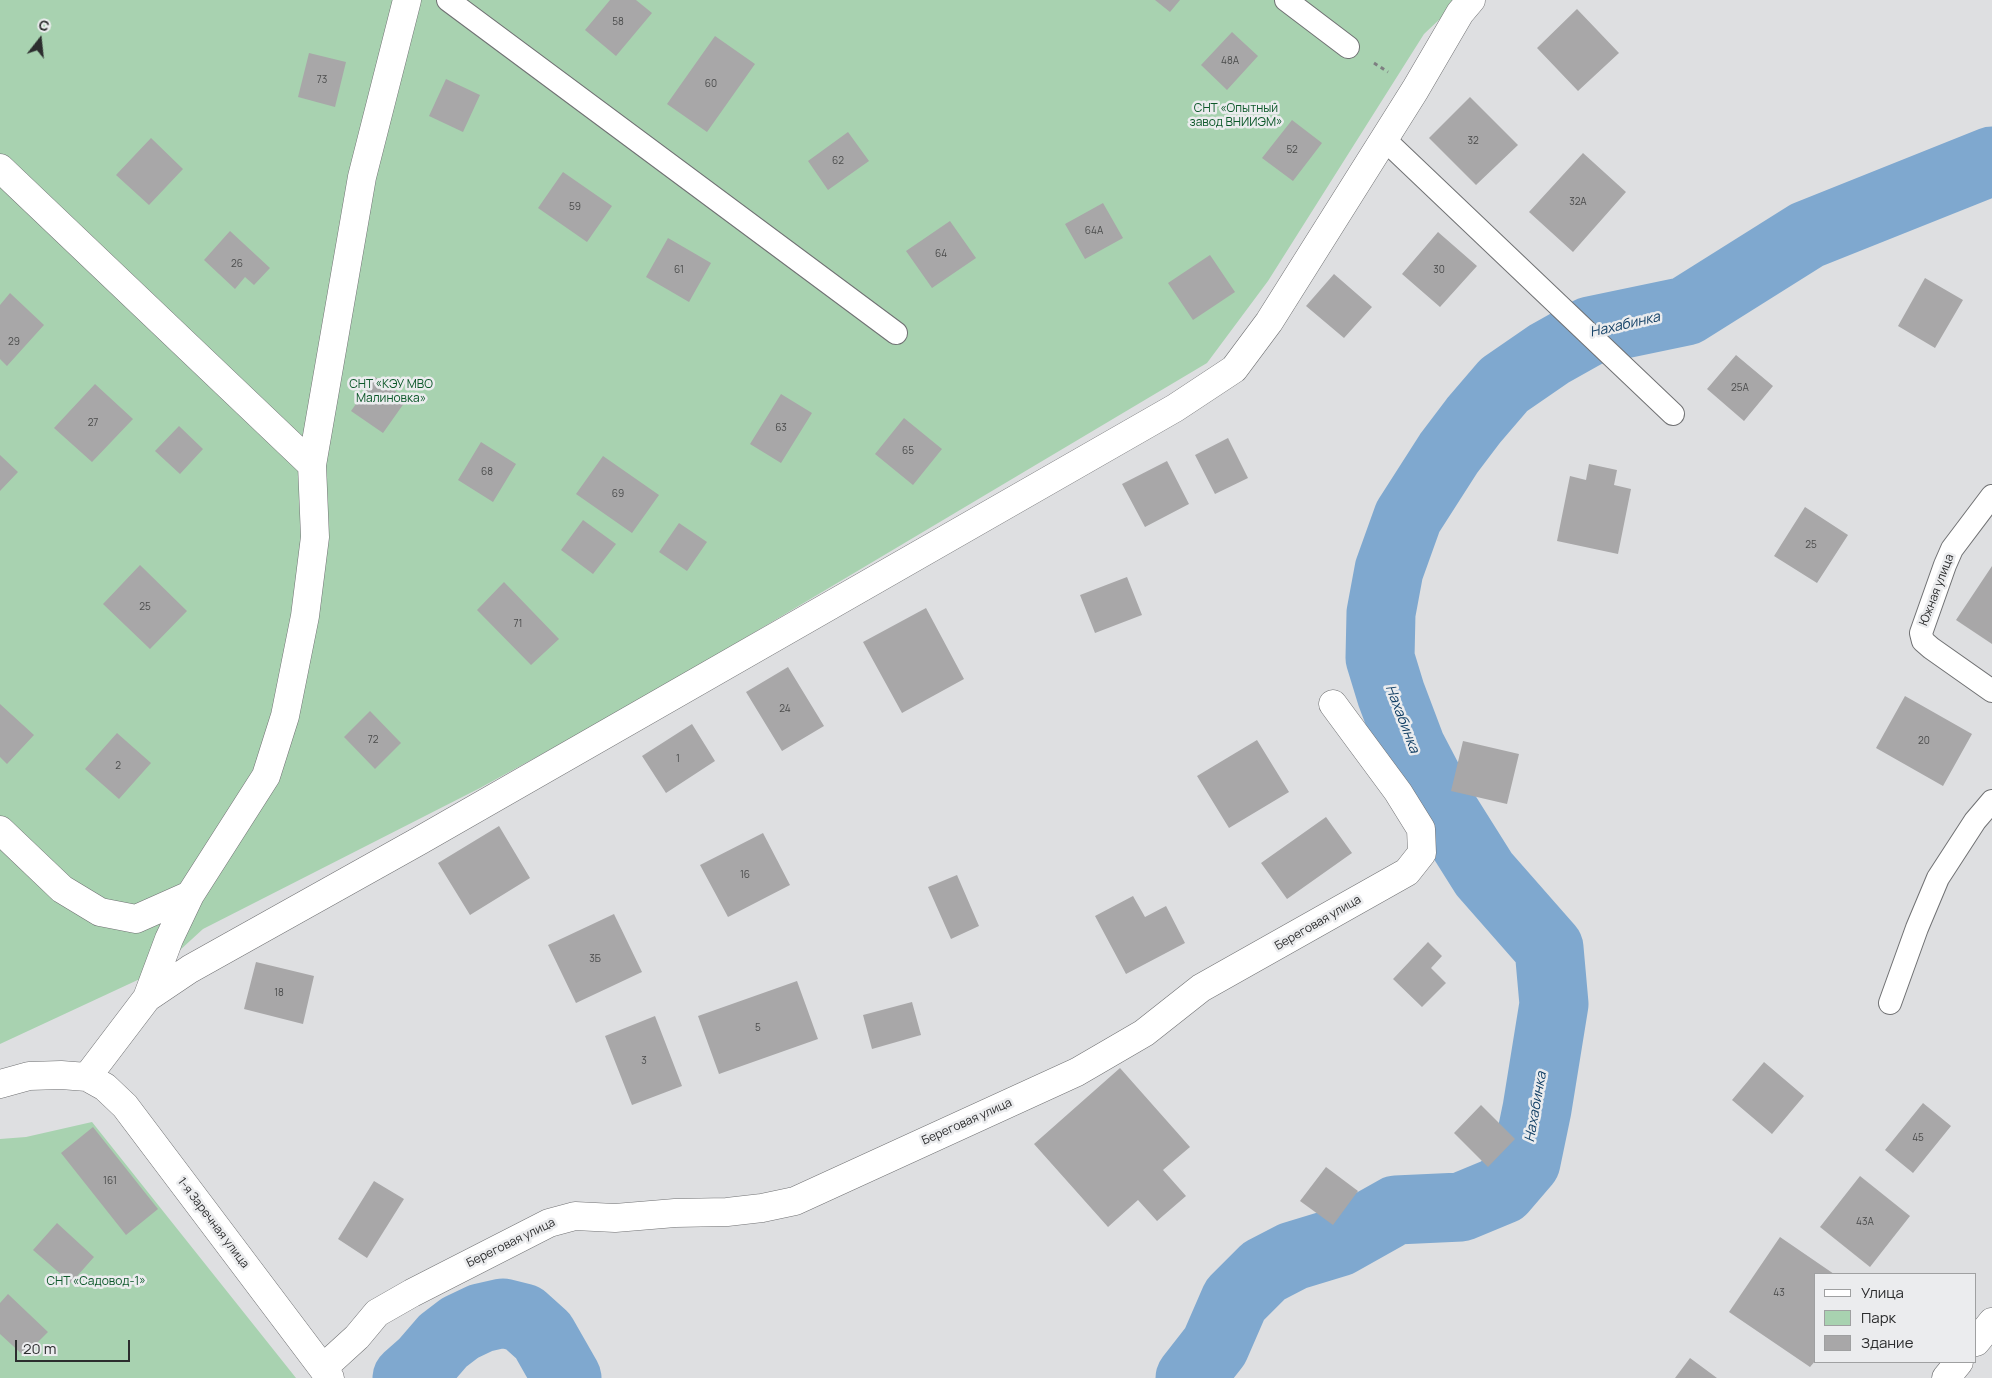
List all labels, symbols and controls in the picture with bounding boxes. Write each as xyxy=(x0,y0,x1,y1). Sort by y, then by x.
north arrow xyxy=(15,15,65,65)
text: С xyxy=(37,15,52,36)
house number: 58 xyxy=(612,16,624,28)
house number: 48А xyxy=(1221,55,1239,67)
house number: 73 xyxy=(317,74,327,86)
house number: 60 xyxy=(705,78,717,90)
park label: СНТ «Опытный завод ВНИИЭМ» xyxy=(1190,102,1282,130)
house number: 32 xyxy=(1467,135,1479,147)
house number: 52 xyxy=(1286,144,1298,156)
house number: 62 xyxy=(832,155,844,167)
house number: 32А xyxy=(1569,196,1587,208)
house number: 59 xyxy=(569,201,581,213)
house number: 64А xyxy=(1085,225,1103,237)
house number: 64 xyxy=(935,248,947,260)
house number: 26 xyxy=(231,258,243,270)
house number: 61 xyxy=(674,264,684,276)
house number: 30 xyxy=(1433,264,1445,276)
water label: Нахабинка xyxy=(1588,309,1662,341)
house number: 29 xyxy=(8,336,20,348)
park label: СНТ «КЭУ МВО Малиновка» xyxy=(349,378,433,406)
house number: 25А xyxy=(1731,382,1749,394)
house number: 27 xyxy=(88,417,98,429)
house number: 63 xyxy=(775,422,787,434)
house number: 65 xyxy=(902,445,914,457)
house number: 68 xyxy=(481,466,493,478)
house number: 69 xyxy=(612,488,624,500)
house number: 25 xyxy=(1805,539,1817,551)
street label: Южная улица xyxy=(1917,552,1957,628)
house number: 25 xyxy=(139,601,151,613)
house number: 71 xyxy=(514,618,522,630)
water label: Нахабинка xyxy=(1381,683,1423,755)
house number: 24 xyxy=(779,703,791,715)
house number: 72 xyxy=(368,734,378,746)
house number: 20 xyxy=(1918,735,1930,747)
house number: 1 xyxy=(676,753,680,765)
house number: 2 xyxy=(115,760,121,772)
house number: 16 xyxy=(740,869,750,881)
street label: Береговая улица xyxy=(1272,893,1364,953)
house number: 3Б xyxy=(589,953,601,965)
house number: 18 xyxy=(274,987,284,999)
house number: 5 xyxy=(755,1022,761,1034)
house number: 3 xyxy=(641,1055,647,1067)
water label: Нахабинка xyxy=(1522,1070,1550,1144)
street label: Береговая улица xyxy=(920,1096,1014,1148)
house number: 45 xyxy=(1912,1132,1924,1144)
house number: 161 xyxy=(103,1175,117,1187)
street label: 1-я Заречная улица xyxy=(174,1175,252,1271)
street label: Береговая улица xyxy=(464,1215,558,1271)
house number: 43А xyxy=(1856,1216,1874,1228)
legend xyxy=(1814,1273,1977,1363)
park label: СНТ «Садовод-1» xyxy=(46,1275,146,1289)
text: Улица xyxy=(1861,1282,1904,1303)
house number: 43 xyxy=(1773,1287,1785,1299)
text: Парк xyxy=(1861,1307,1896,1328)
scale bar xyxy=(18,1330,132,1362)
text: Здание xyxy=(1861,1332,1913,1353)
text: 20 m xyxy=(23,1338,56,1359)

